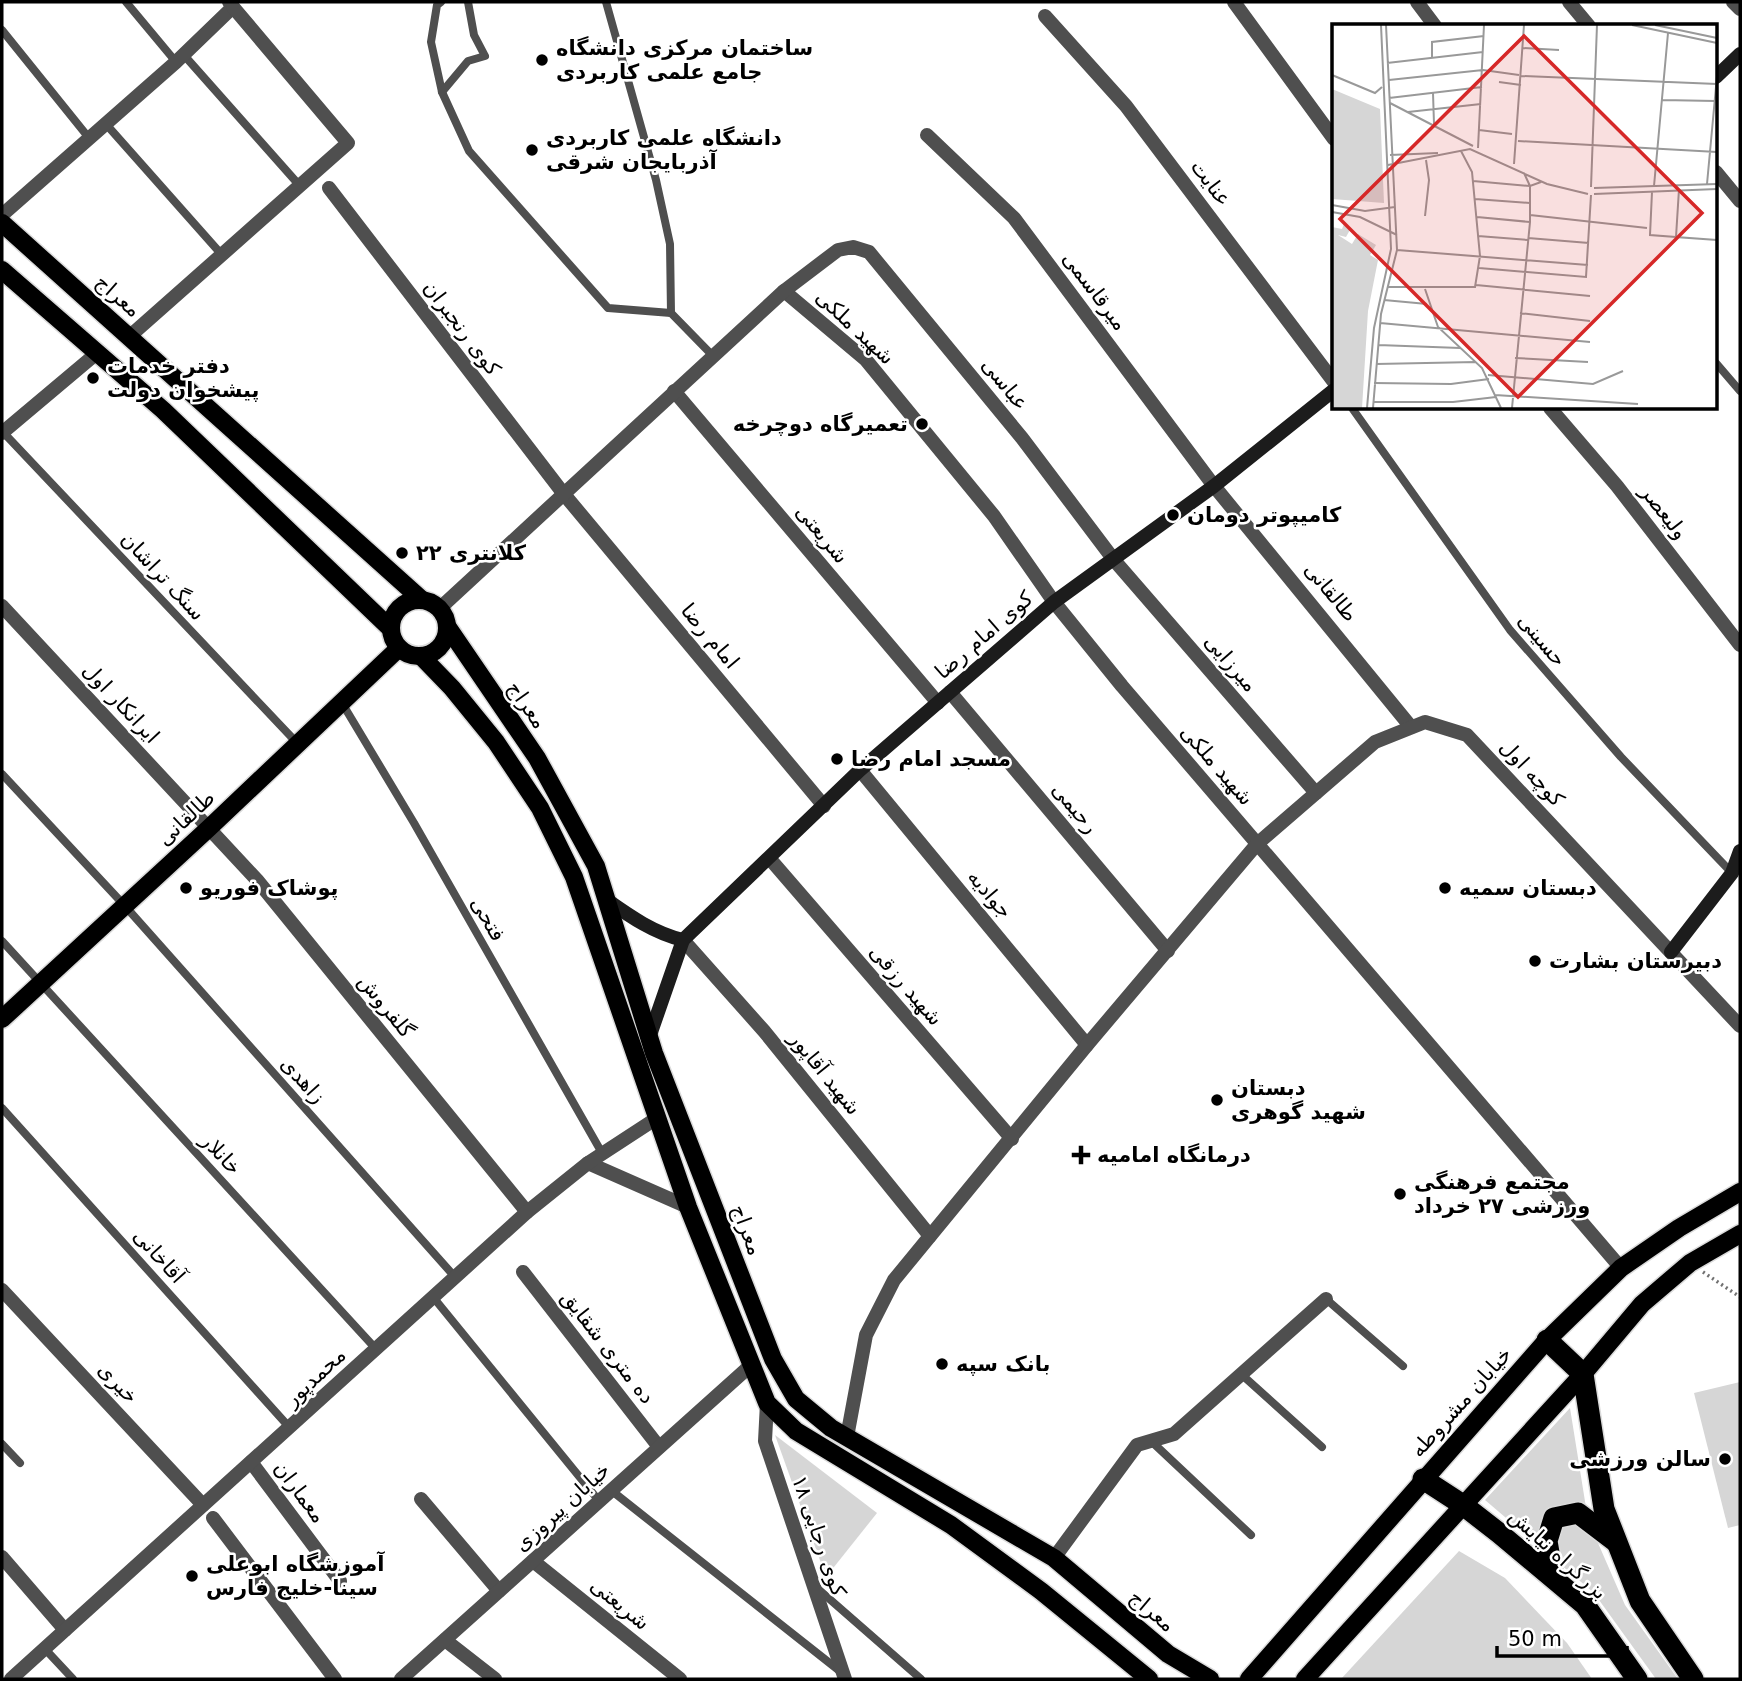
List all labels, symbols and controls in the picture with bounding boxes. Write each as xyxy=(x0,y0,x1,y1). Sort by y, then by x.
inset map xyxy=(1332,24,1718,410)
place label: ساختمان مرکزی دانشگاه جامع علمی کاربردی xyxy=(556,35,813,84)
marker: ساختمان مرکزی دانشگاه جامع علمی کاربردی xyxy=(534,52,550,68)
place label: دانشگاه علمی کاربردی آذربایجان شرقی xyxy=(546,125,782,174)
marker: دانشگاه علمی کاربردی آذربایجان شرقی xyxy=(524,142,540,158)
street label: عنایت xyxy=(1186,155,1236,211)
street label: میرقاسمی xyxy=(1057,247,1133,335)
street label: معراج xyxy=(90,270,146,323)
street label: کوی رنجبران xyxy=(419,276,505,380)
street label: شهید ملکی xyxy=(811,285,899,369)
street label: عباسی xyxy=(977,353,1033,415)
place label: دفتر خدمات پیشخوان دولت xyxy=(107,354,260,402)
marker: دفتر خدمات پیشخوان دولت xyxy=(85,370,101,386)
place label: تعمیرگاه دوچرخه xyxy=(733,411,908,436)
marker: تعمیرگاه دوچرخه xyxy=(914,416,930,432)
street label: ولیعصر xyxy=(1635,479,1693,544)
street label: شریعتی xyxy=(791,500,853,568)
place label: کامیپوتر دومان xyxy=(1187,503,1342,527)
marker: کامیپوتر دومان xyxy=(1165,507,1181,523)
street label: سنگ تراشان xyxy=(116,527,210,625)
place label: کلانتری ٢٢ xyxy=(416,541,527,565)
marker: کلانتری ٢٢ xyxy=(394,545,410,561)
street label: طالقانی xyxy=(1299,558,1363,626)
street label: کوی امام رضا xyxy=(930,586,1038,684)
street label: امام رضا xyxy=(676,599,744,673)
street label: حسینی xyxy=(1513,609,1571,671)
street label: میرزایی xyxy=(1199,629,1263,697)
street label: ایرانکار اول xyxy=(78,658,164,748)
street label: معراج xyxy=(501,677,552,734)
street label: شهید ملکی xyxy=(1176,720,1258,810)
street label: کوچه اول xyxy=(1495,734,1569,812)
place label: مسجد امام رضا xyxy=(851,747,1011,771)
marker: مسجد امام رضا xyxy=(829,751,845,767)
street label: رحیمی xyxy=(1047,778,1103,838)
street label: طالقانی xyxy=(152,785,220,851)
street label: جوادیه xyxy=(963,865,1017,923)
place label: پوشاک فوریو xyxy=(199,876,338,900)
place label: دبستان سمیه xyxy=(1459,876,1597,900)
marker: پوشاک فوریو xyxy=(178,880,194,896)
marker: دبستان سمیه xyxy=(1437,880,1453,896)
street label: فتحی xyxy=(466,892,510,946)
street label: شهید رزقی xyxy=(864,940,948,1030)
place label: دبیرستان بشارت xyxy=(1549,949,1722,973)
marker: دبیرستان بشارت xyxy=(1527,953,1543,969)
street label: گلفروش xyxy=(353,969,419,1043)
street label: شهید آقاپور xyxy=(783,1025,867,1120)
street label: زاهدی xyxy=(276,1052,330,1108)
place label: دبستان شهید گوهری xyxy=(1231,1076,1366,1124)
marker: دبستان شهید گوهری xyxy=(1209,1092,1225,1108)
street label: خانلار xyxy=(195,1128,246,1180)
place label: درمانگاه امامیه xyxy=(1097,1142,1251,1167)
marker: درمانگاه امامیه xyxy=(1071,1145,1091,1165)
place label: مجتمع فرهنگی ورزشی ۲۷ خرداد xyxy=(1414,1169,1590,1218)
marker: مجتمع فرهنگی ورزشی ۲۷ خرداد xyxy=(1392,1186,1408,1202)
street label: معراج xyxy=(725,1201,768,1259)
street label: آقاخانی xyxy=(128,1223,191,1289)
street label: ده متری شقایق xyxy=(556,1286,660,1408)
street label: خیابان مشروطه xyxy=(1405,1342,1517,1462)
street label: محمدپور xyxy=(279,1343,351,1412)
place label: بانک سپه xyxy=(956,1352,1050,1376)
marker: بانک سپه xyxy=(934,1356,950,1372)
street label: خیری xyxy=(93,1358,143,1408)
place label: سالن ورزشی xyxy=(1569,1447,1711,1471)
marker: سالن ورزشی xyxy=(1717,1451,1733,1467)
street label: معماران xyxy=(269,1456,331,1528)
street label: خیابان پیروزی xyxy=(509,1458,615,1556)
street label: کوی رجایی ۱۸ xyxy=(787,1472,851,1600)
street label: بزرگراه نیایش xyxy=(1504,1504,1612,1604)
place label: آموزشگاه ابوعلی سینا-خلیج فارس xyxy=(206,1551,385,1600)
marker: آموزشگاه ابوعلی سینا-خلیج فارس xyxy=(184,1568,200,1584)
street label: شریعتی xyxy=(586,1573,654,1635)
street label: معراج xyxy=(1124,1585,1180,1638)
scale bar xyxy=(1497,1614,1626,1658)
text: 50 m xyxy=(1508,1627,1562,1651)

